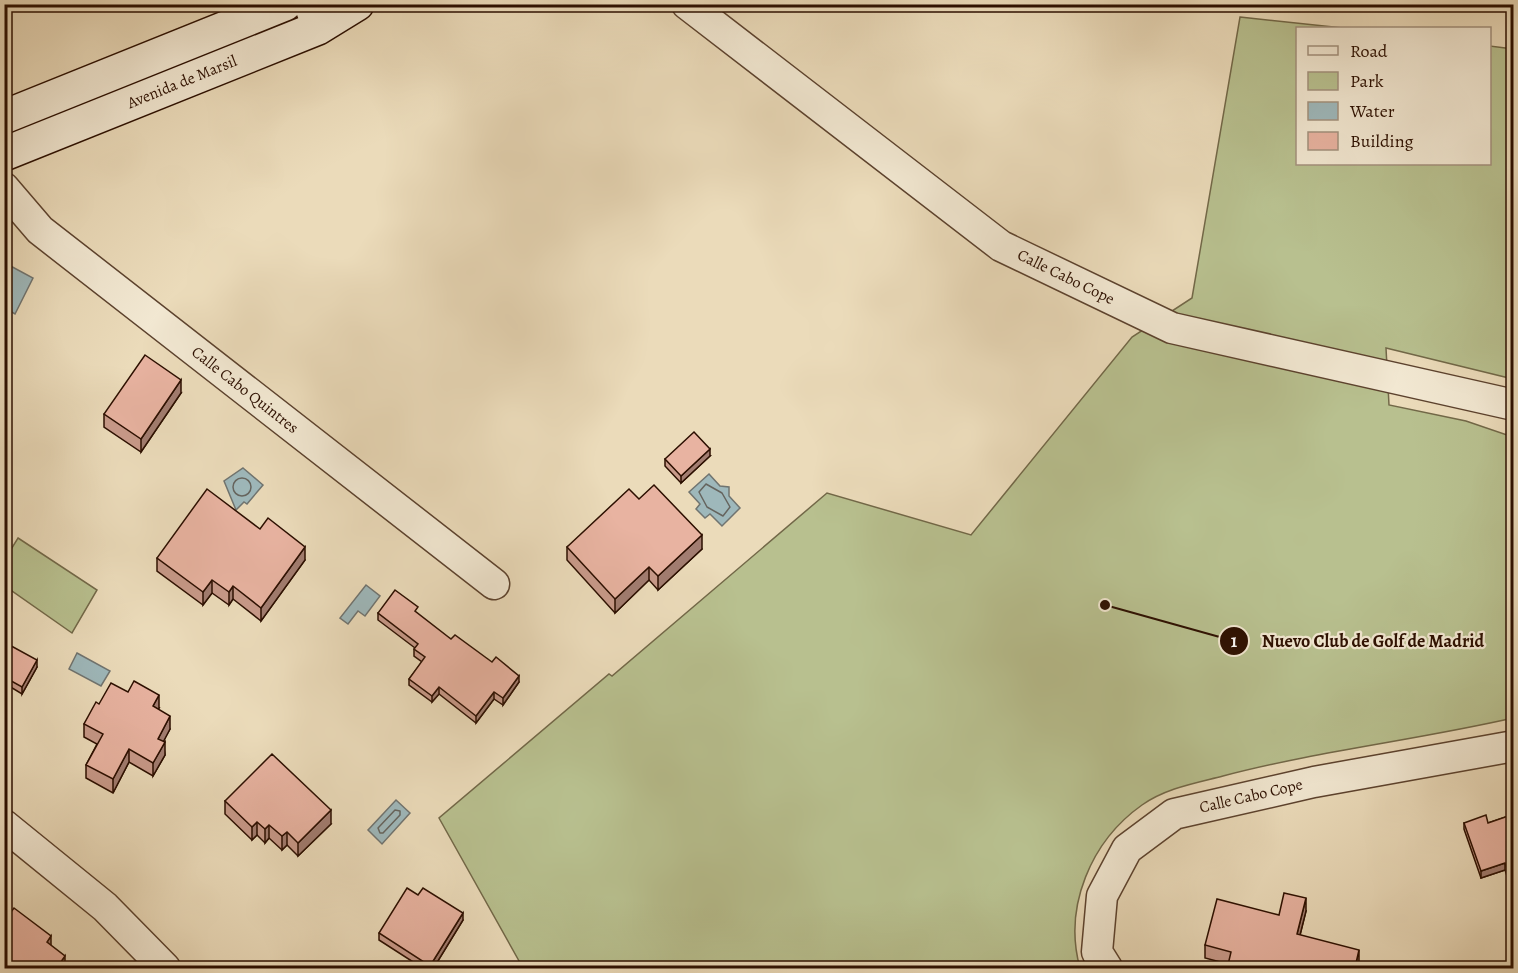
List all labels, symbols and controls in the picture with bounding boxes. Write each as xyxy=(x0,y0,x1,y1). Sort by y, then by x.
legend xyxy=(1296,27,1491,165)
text: Road xyxy=(1350,39,1388,63)
street label: Avenida de Marsil xyxy=(123,50,240,114)
text: Park xyxy=(1350,69,1384,93)
text: Water xyxy=(1349,99,1395,123)
text: Building xyxy=(1350,129,1414,153)
street label: Calle Cabo Cope xyxy=(1014,244,1118,310)
street label: Calle Cabo Quintres xyxy=(187,341,303,439)
callout: Nuevo Club de Golf de Madrid xyxy=(1219,623,1496,659)
text: 1 xyxy=(1231,629,1238,653)
text: Nuevo Club de Golf de Madrid xyxy=(1262,629,1485,653)
street label: Calle Cabo Cope xyxy=(1197,773,1305,819)

